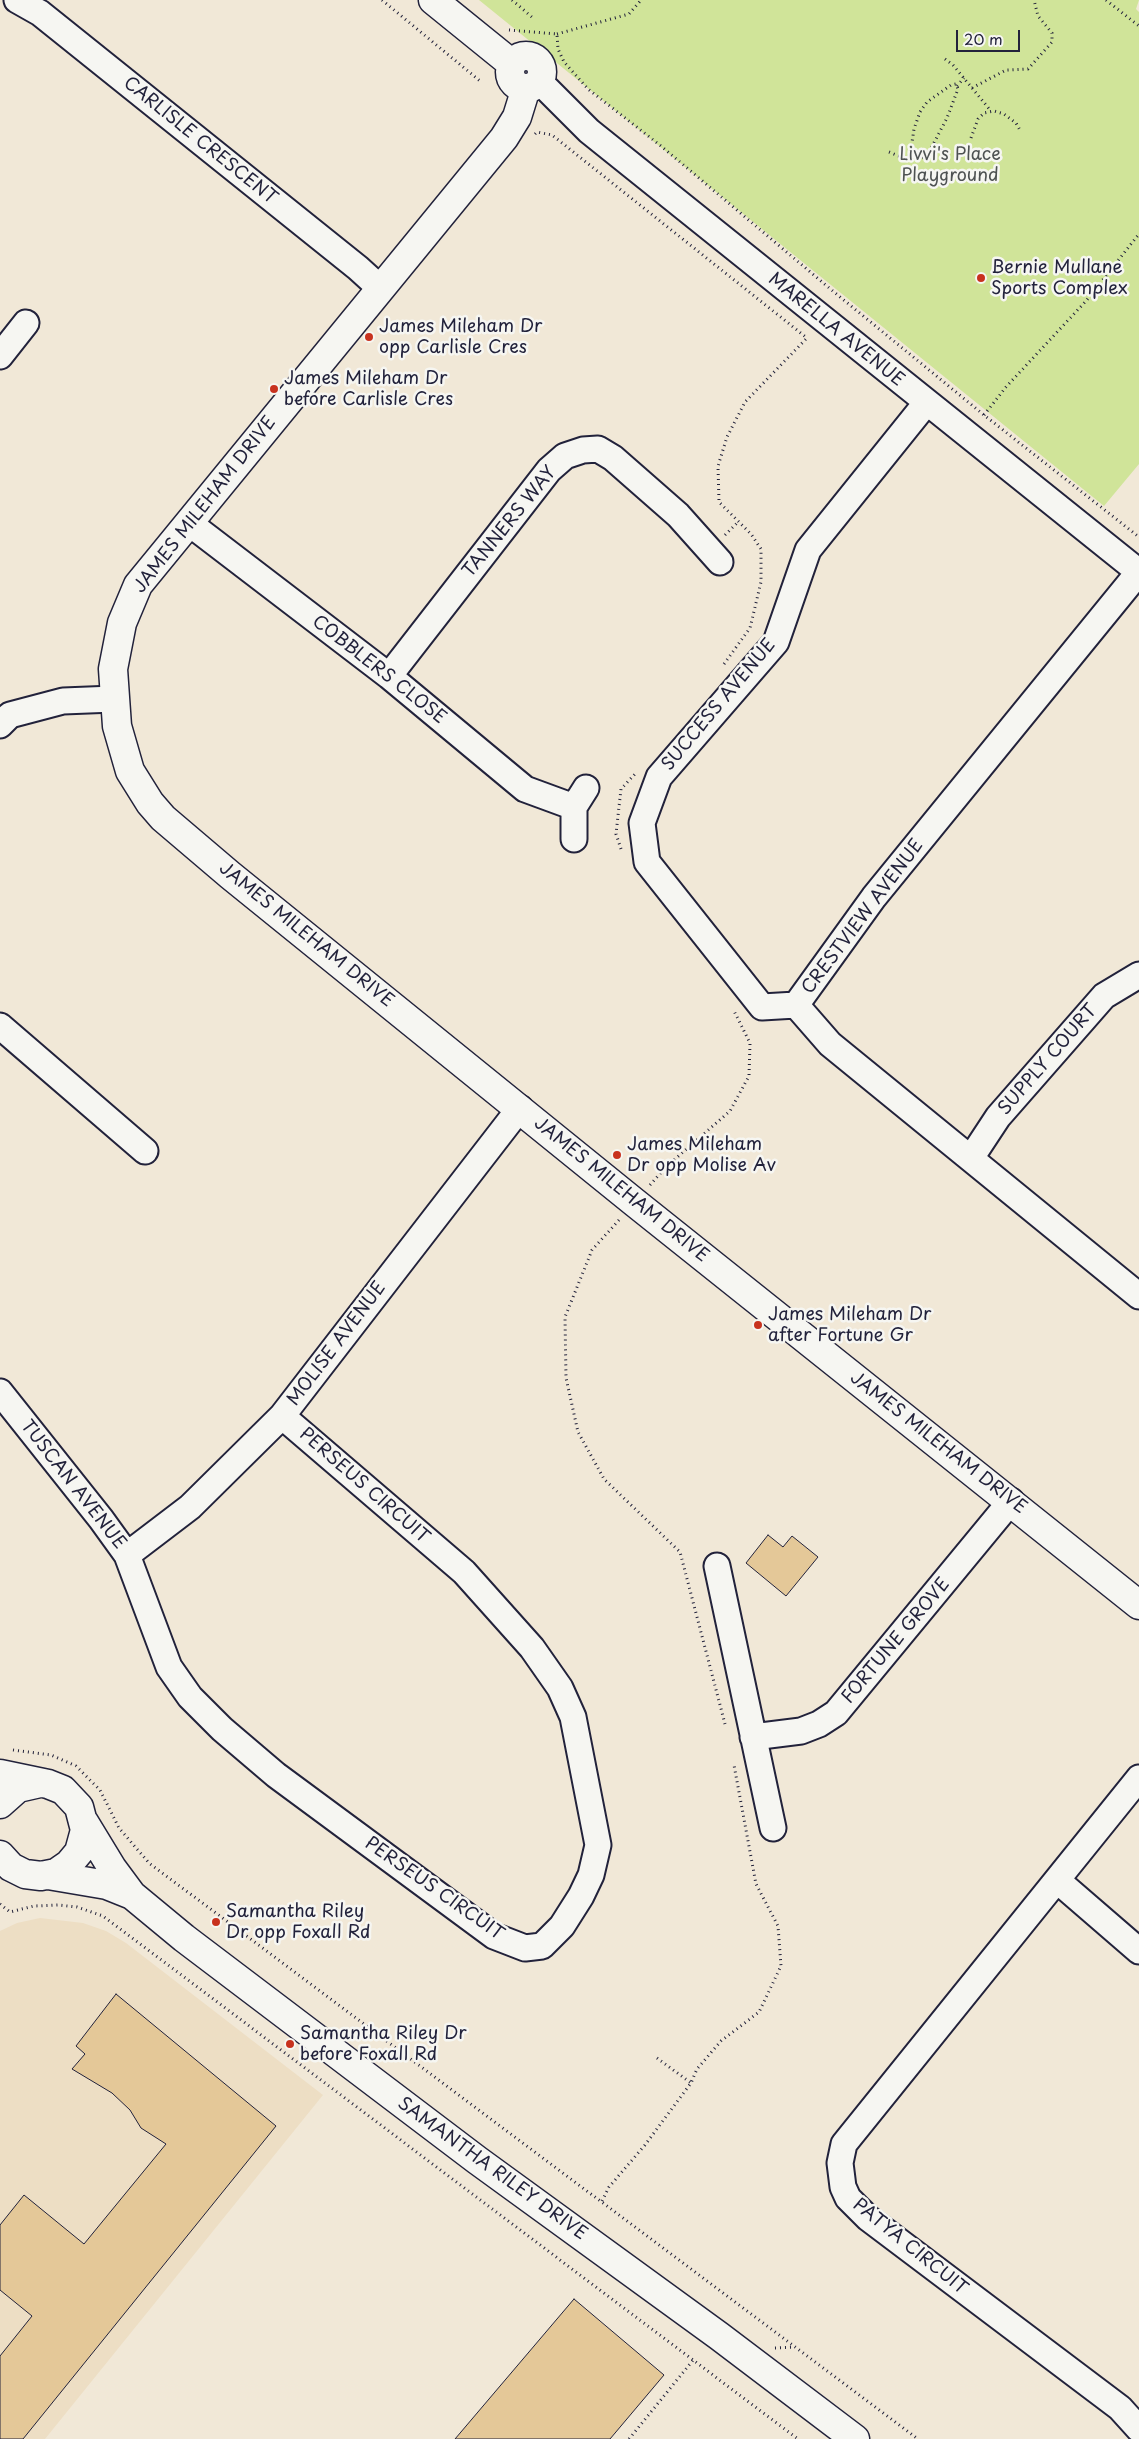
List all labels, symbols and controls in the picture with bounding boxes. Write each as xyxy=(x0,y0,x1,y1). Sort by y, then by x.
scale bar xyxy=(959,20,1023,52)
text: 20 m xyxy=(964,27,1003,50)
street label: CARLISLE CRESCENT xyxy=(119,72,281,210)
park label: Livvi's Place Playground xyxy=(899,144,1001,186)
place label: Bernie Mullane Sports Complex xyxy=(991,257,1128,300)
street label: MARELLA AVENUE xyxy=(764,269,908,391)
marker: Bernie Mullane Sports Complex xyxy=(975,272,987,284)
place label: James Mileham Dr opp Carlisle Cres xyxy=(379,316,542,358)
marker: James Mileham Dr opp Carlisle Cres xyxy=(363,331,375,343)
place label: James Mileham Dr before Carlisle Cres xyxy=(284,368,453,410)
marker: James Mileham Dr before Carlisle Cres xyxy=(268,383,280,395)
street label: JAMES MILEHAM DRIVE xyxy=(129,412,281,598)
street label: TANNERS WAY xyxy=(459,462,561,582)
street label: COBBLERS CLOSE xyxy=(308,611,450,729)
street label: SUCCESS AVENUE xyxy=(658,635,780,775)
street label: CRESTVIEW AVENUE xyxy=(798,835,928,999)
street label: JAMES MILEHAM DRIVE xyxy=(214,858,398,1012)
street label: SUPPLY COURT xyxy=(994,1000,1102,1120)
street label: JAMES MILEHAM DRIVE xyxy=(529,1113,713,1267)
place label: James Mileham Dr opp Molise Av xyxy=(627,1134,776,1176)
marker: James Mileham Dr opp Molise Av xyxy=(611,1149,623,1161)
street label: MOLISE AVENUE xyxy=(283,1278,391,1410)
place label: James Mileham Dr after Fortune Gr xyxy=(768,1304,931,1346)
marker: James Mileham Dr after Fortune Gr xyxy=(752,1319,764,1331)
street label: JAMES MILEHAM DRIVE xyxy=(845,1367,1031,1519)
street label: TUSCAN AVENUE xyxy=(16,1416,130,1554)
street label: PERSEUS CIRCUIT xyxy=(295,1424,433,1548)
street label: FORTUNE GROVE xyxy=(837,1574,955,1708)
street label: PERSEUS CIRCUIT xyxy=(360,1833,508,1945)
place label: Samantha Riley Dr opp Foxall Rd xyxy=(226,1901,371,1944)
marker: Samantha Riley Dr opp Foxall Rd xyxy=(210,1916,222,1928)
place label: Samantha Riley Dr before Foxall Rd xyxy=(300,2023,467,2066)
marker: Samantha Riley Dr before Foxall Rd xyxy=(284,2038,296,2050)
street label: SAMANTHA RILEY DRIVE xyxy=(393,2093,591,2245)
street label: PATYA CIRCUIT xyxy=(848,2194,972,2300)

